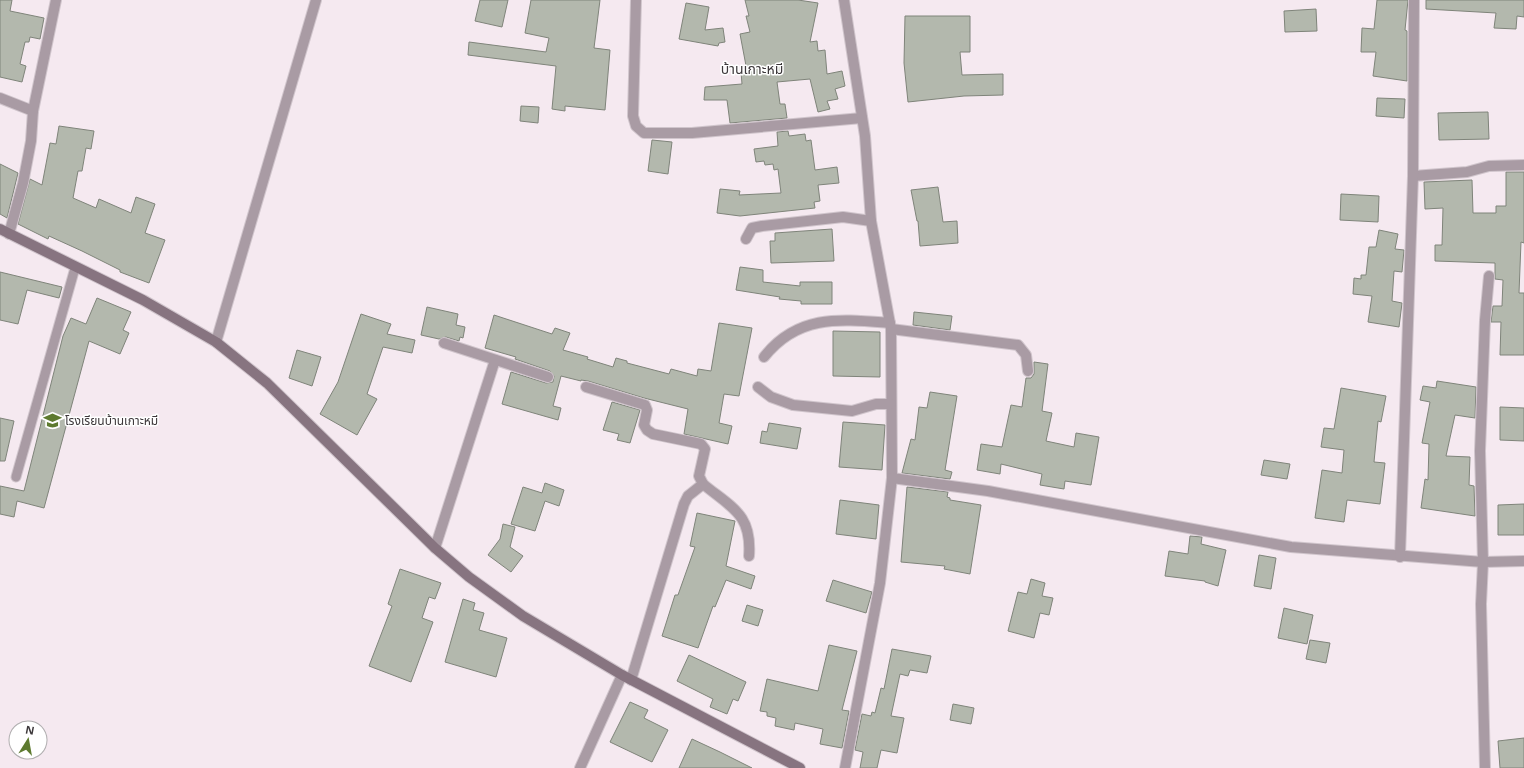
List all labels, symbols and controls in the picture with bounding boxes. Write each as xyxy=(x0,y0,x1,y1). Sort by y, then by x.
district label: บ้านเกาะหมี xyxy=(721,59,783,78)
school or university icon: โรงเรียนบ้านเกาะหมี xyxy=(42,410,62,430)
place label: โรงเรียนบ้านเกาะหมี xyxy=(65,412,158,429)
north arrow xyxy=(8,720,48,760)
text: N xyxy=(24,721,36,738)

